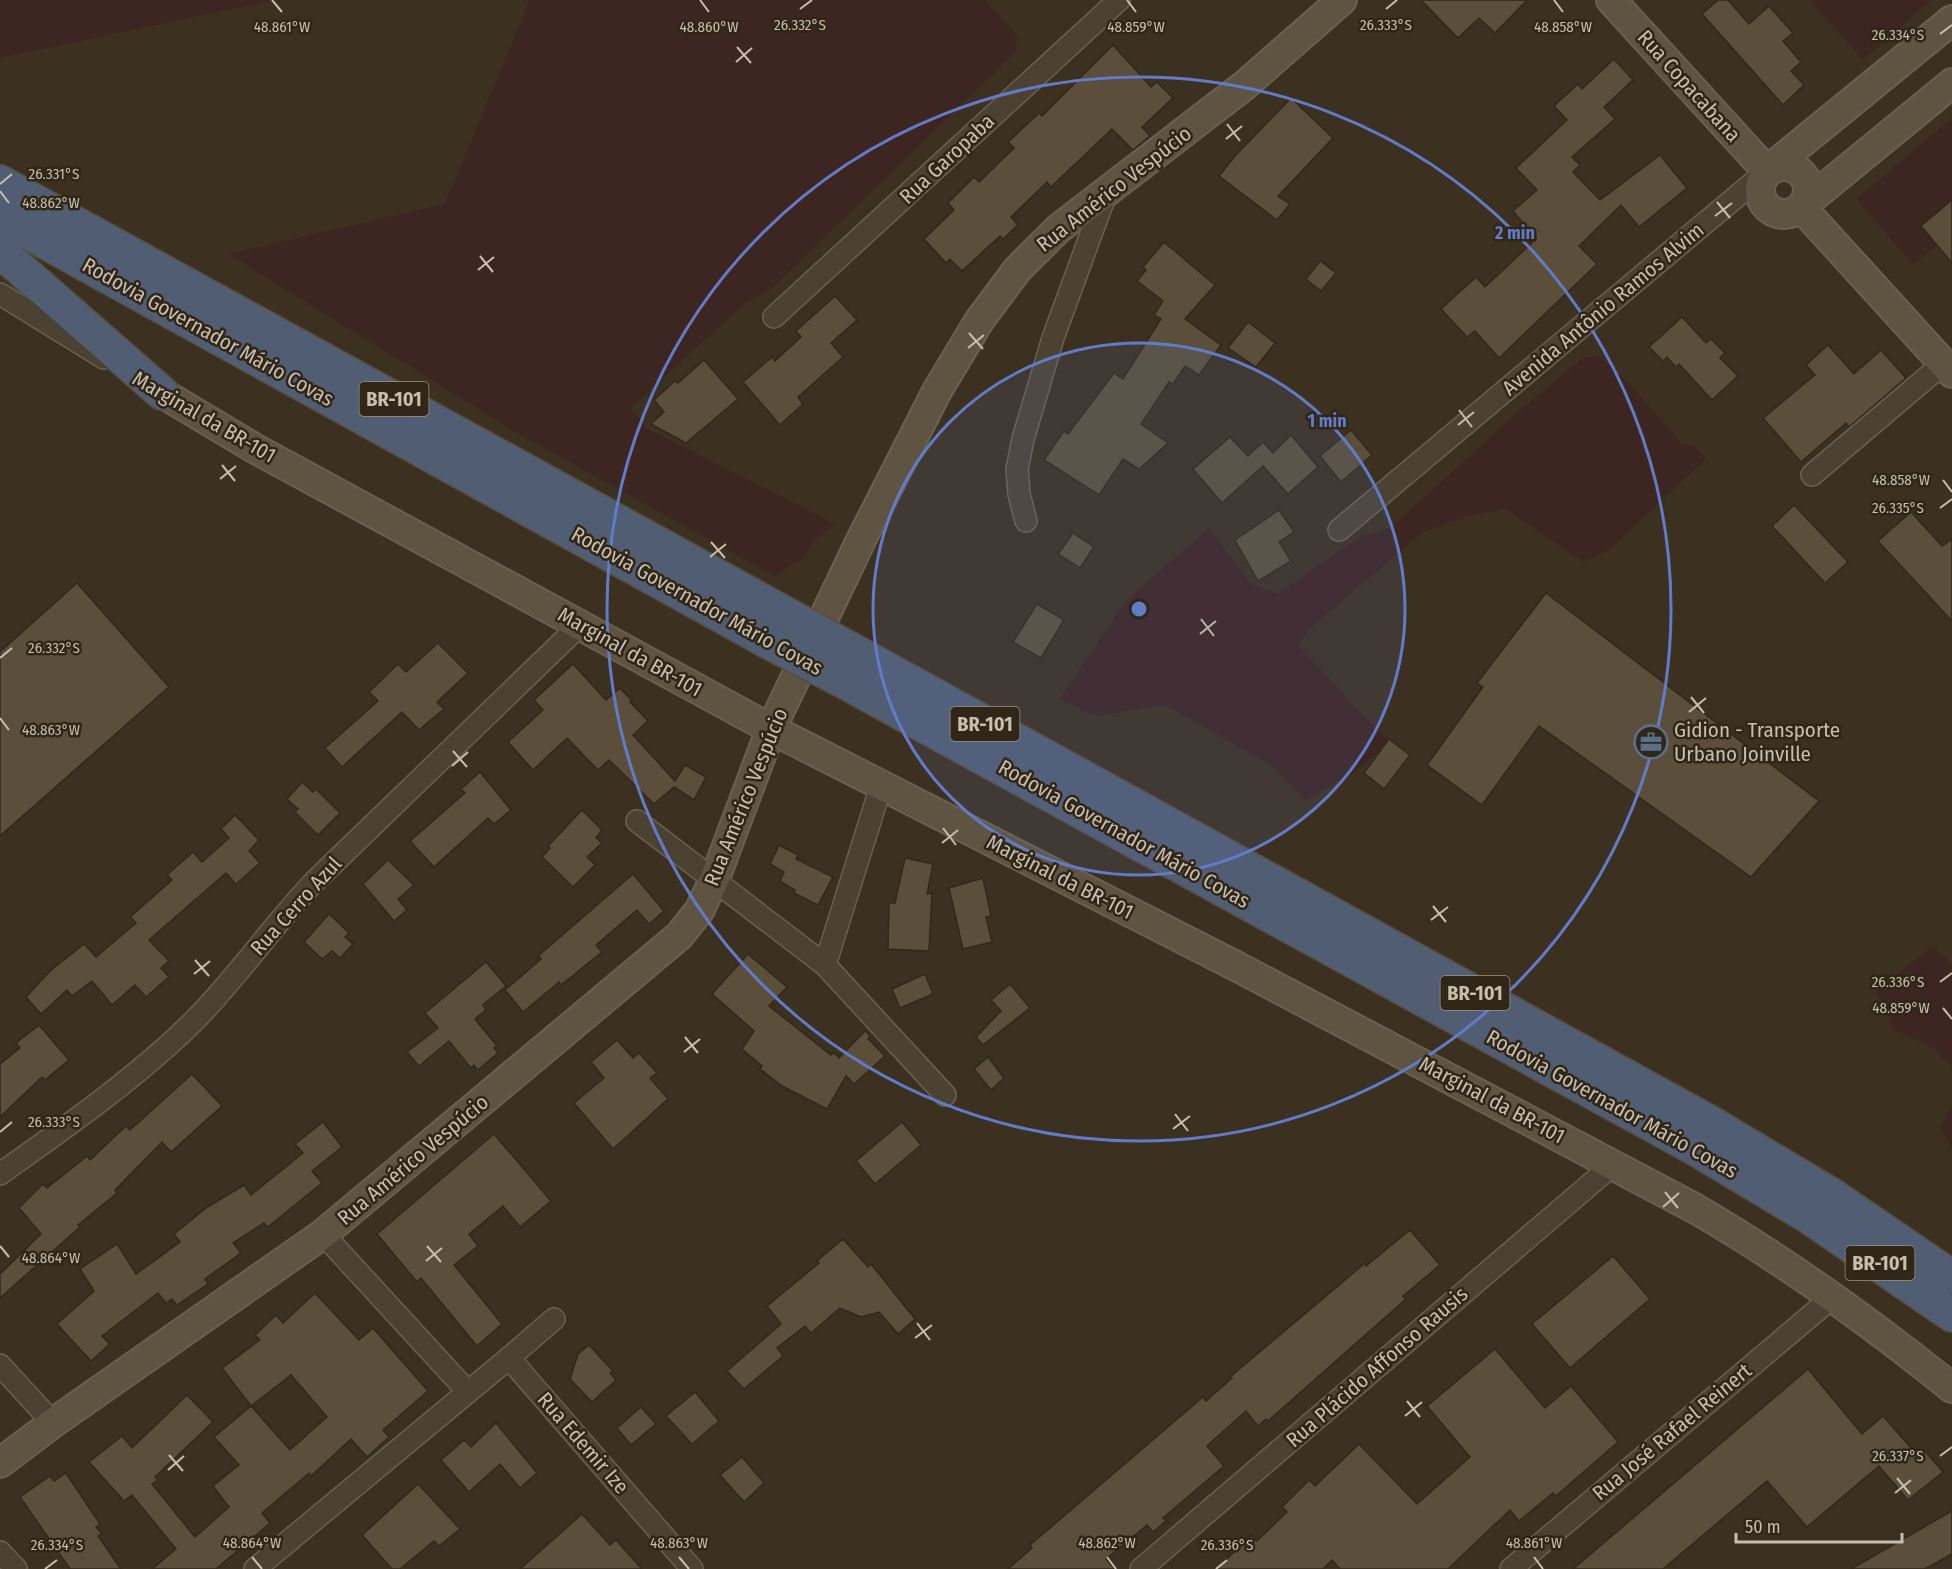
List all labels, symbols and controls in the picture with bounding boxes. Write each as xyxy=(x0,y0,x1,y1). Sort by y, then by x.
text: 26.332°S xyxy=(774,16,826,34)
text: 26.333°S xyxy=(1360,16,1412,34)
text: 48.861°W xyxy=(254,18,310,36)
text: 48.860°W xyxy=(680,18,738,36)
text: 48.859°W xyxy=(1107,18,1165,36)
text: 48.858°W xyxy=(1534,18,1592,36)
street label: Rua Copacabana xyxy=(1632,25,1746,147)
text: 26.334°S xyxy=(1872,26,1924,44)
street label: Rua Garopaba xyxy=(894,108,1000,210)
street label: Rua Américo Vespúcio xyxy=(1031,120,1197,258)
text: 26.331°S xyxy=(29,165,79,183)
text: 48.862°W xyxy=(22,194,80,212)
street label: Avenida Antônio Ramos Alvim xyxy=(1497,217,1709,401)
text: 2 min xyxy=(1494,222,1535,244)
street label: Rodovia Governador Mário Covas xyxy=(78,252,338,412)
street label: Marginal da BR-101 xyxy=(128,365,280,469)
road number: BR-101 xyxy=(360,382,428,416)
text: 1 min xyxy=(1307,410,1347,432)
text: 48.858°W xyxy=(1872,471,1930,489)
text: 26.335°S xyxy=(1872,499,1924,517)
street label: Rodovia Governador Mário Covas xyxy=(567,521,827,681)
centre of rings xyxy=(1129,599,1149,619)
street label: Marginal da BR-101 xyxy=(553,602,707,702)
text: 26.332°S xyxy=(28,639,80,657)
street label: Rua Américo Vespúcio xyxy=(698,704,794,890)
road number: BR-101 xyxy=(950,707,1020,741)
place label: Gidion - Transporte Urbano Joinville xyxy=(1674,717,1840,767)
text: 48.863°W xyxy=(22,721,80,739)
office icon: Gidion - Transporte Urbano Joinville xyxy=(1633,724,1669,760)
street label: Rodovia Governador Mário Covas xyxy=(994,754,1254,914)
street label: Marginal da BR-101 xyxy=(982,829,1138,925)
street label: Rua Cerro Azul xyxy=(245,851,347,961)
text: 26.336°S xyxy=(1872,973,1924,991)
road number: BR-101 xyxy=(1440,976,1510,1010)
text: 48.859°W xyxy=(1872,999,1930,1017)
street label: Rodovia Governador Mário Covas xyxy=(1482,1024,1742,1184)
street label: Marginal da BR-101 xyxy=(1415,1051,1569,1149)
street label: Rua Américo Vespúcio xyxy=(332,1089,494,1231)
text: 26.333°S xyxy=(28,1113,80,1131)
road number: BR-101 xyxy=(1846,1246,1914,1280)
text: 48.864°W xyxy=(22,1249,80,1267)
street label: Rua Plácido Affonso Rausis xyxy=(1281,1281,1473,1453)
street label: Rua José Rafael Reinert xyxy=(1587,1358,1757,1506)
street label: Rua Edemir Ize xyxy=(532,1387,634,1499)
text: 26.337°S xyxy=(1872,1447,1924,1465)
scale bar xyxy=(1736,1506,1902,1544)
text: 50 m xyxy=(1745,1516,1781,1538)
text: 48.864°W xyxy=(223,1534,281,1552)
text: 48.863°W xyxy=(650,1534,708,1552)
text: 48.862°W xyxy=(1078,1534,1136,1552)
text: 48.861°W xyxy=(1506,1534,1562,1552)
text: 26.334°S xyxy=(31,1536,83,1554)
text: 26.336°S xyxy=(1201,1536,1253,1554)

